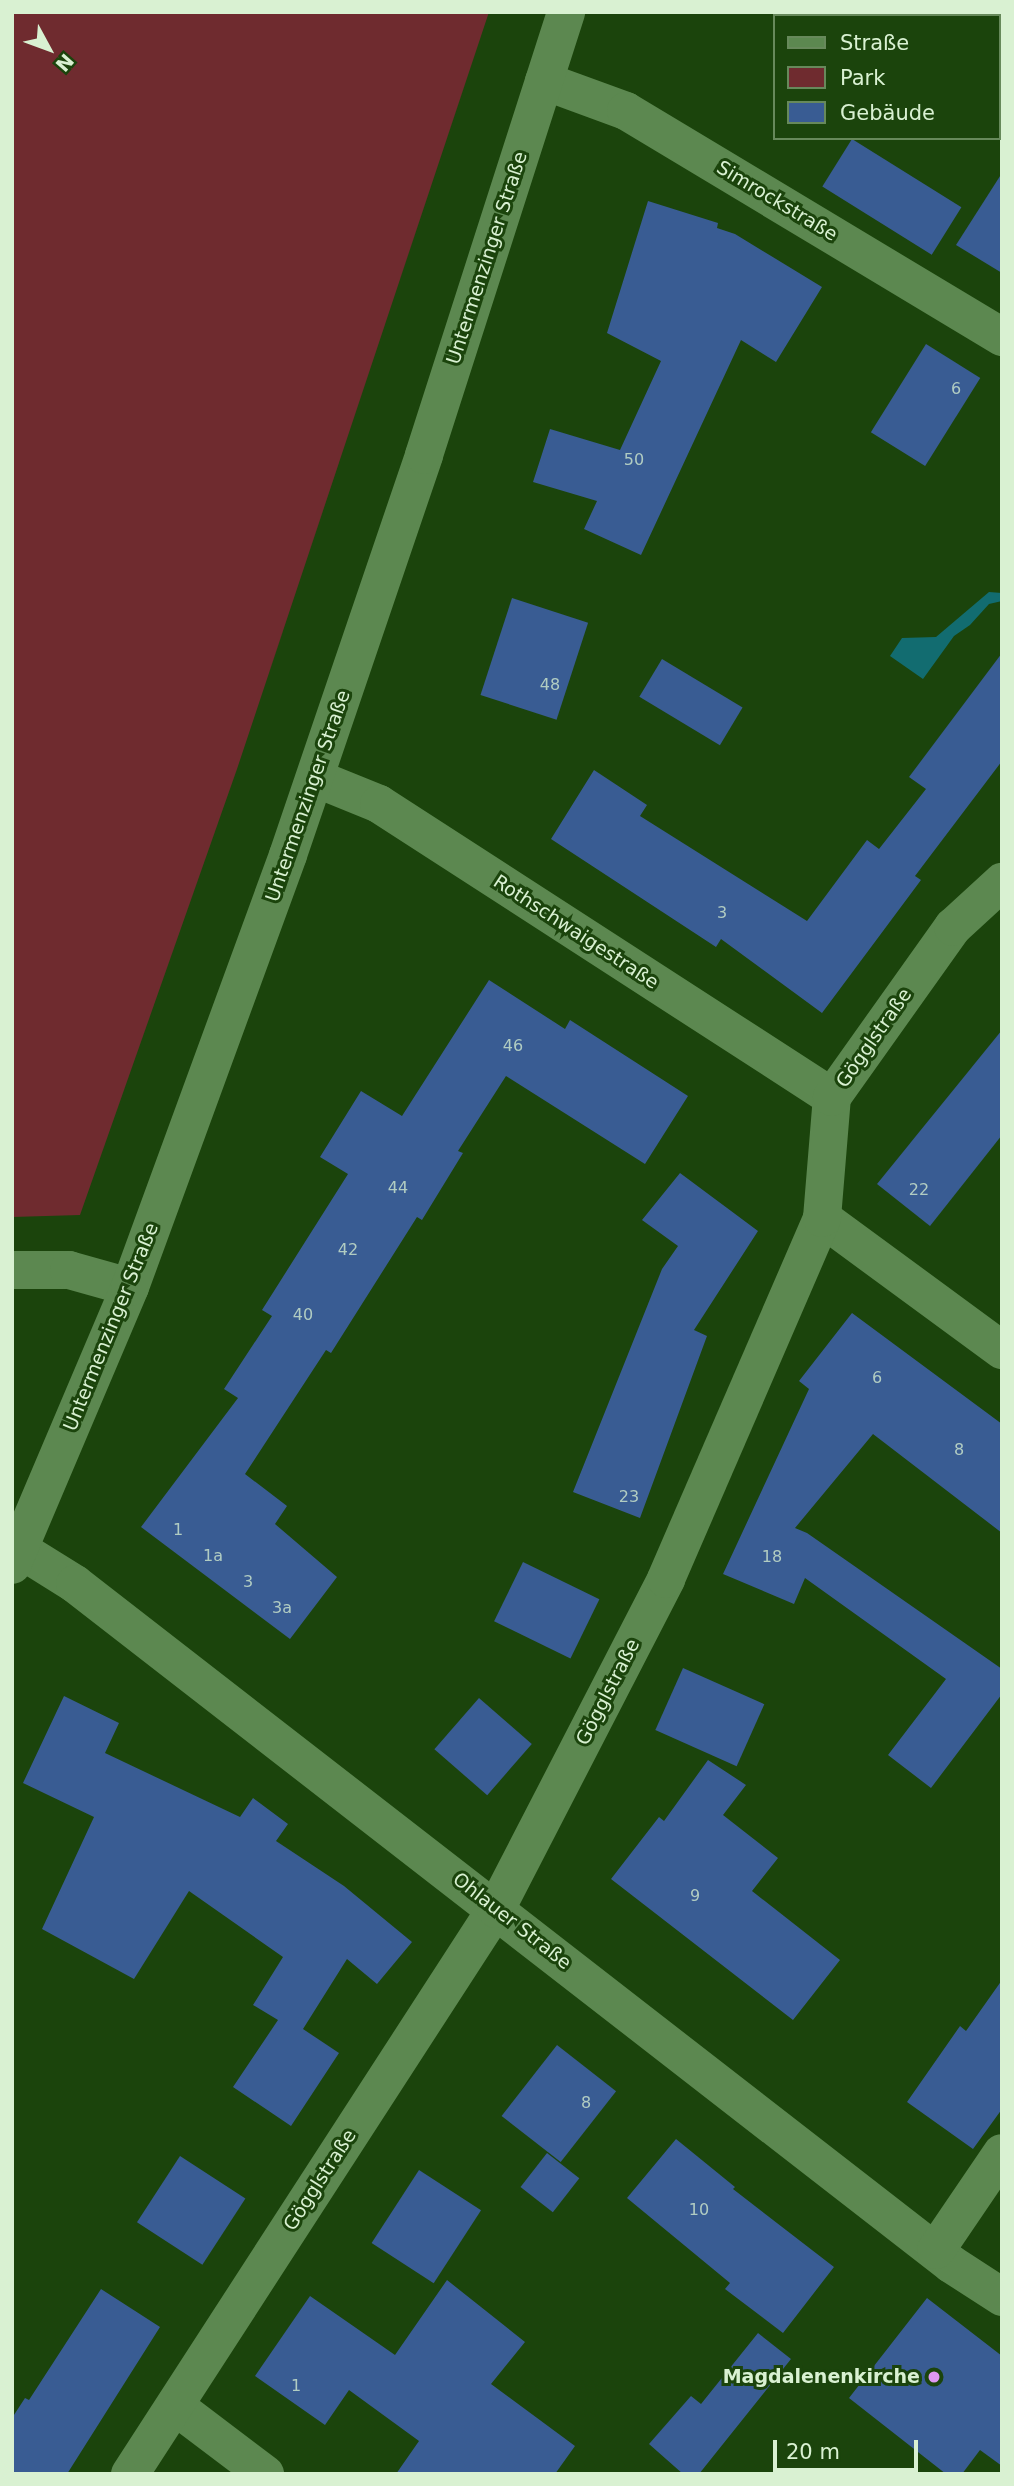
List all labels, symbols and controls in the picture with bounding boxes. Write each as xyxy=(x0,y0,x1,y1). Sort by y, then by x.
north arrow xyxy=(14,14,84,84)
legend xyxy=(772,14,1000,140)
text: Straße xyxy=(840,31,909,55)
text: N xyxy=(51,50,78,76)
text: Park xyxy=(840,66,885,90)
text: Gebäude xyxy=(840,101,935,125)
street label: Untermenzinger Straße xyxy=(442,149,532,367)
street label: Simrockstraße xyxy=(713,156,841,246)
house number: 6 xyxy=(951,379,961,399)
house number: 50 xyxy=(624,450,644,470)
house number: 48 xyxy=(540,675,560,695)
street label: Untermenzinger Straße xyxy=(261,687,355,905)
street label: Rothschwaigestraße xyxy=(489,870,663,994)
house number: 3 xyxy=(717,903,727,923)
street label: Gögglstraße xyxy=(831,984,917,1092)
house number: 46 xyxy=(503,1036,523,1056)
house number: 44 xyxy=(388,1178,408,1198)
house number: 22 xyxy=(909,1180,929,1200)
street label: Untermenzinger Straße xyxy=(59,1220,163,1434)
house number: 42 xyxy=(338,1240,358,1260)
house number: 40 xyxy=(293,1305,313,1325)
house number: 6 xyxy=(872,1368,882,1388)
house number: 8 xyxy=(954,1440,964,1460)
house number: 23 xyxy=(619,1487,639,1507)
house number: 1 xyxy=(173,1520,183,1540)
house number: 1a xyxy=(203,1546,223,1566)
house number: 18 xyxy=(762,1547,782,1567)
house number: 3 xyxy=(243,1572,253,1592)
house number: 3a xyxy=(272,1598,292,1618)
street label: Gögglstraße xyxy=(571,1635,645,1749)
street label: Ohlauer Straße xyxy=(448,1868,576,1974)
house number: 9 xyxy=(690,1886,700,1906)
house number: 8 xyxy=(581,2093,591,2113)
street label: Gögglstraße xyxy=(279,2125,361,2235)
house number: 10 xyxy=(689,2200,709,2220)
place label: Magdalenenkirche xyxy=(723,2366,920,2388)
marker: Magdalenenkirche xyxy=(926,2369,942,2385)
house number: 1 xyxy=(291,2376,301,2396)
scale bar xyxy=(776,2426,921,2470)
text: 20 m xyxy=(786,2440,840,2464)

